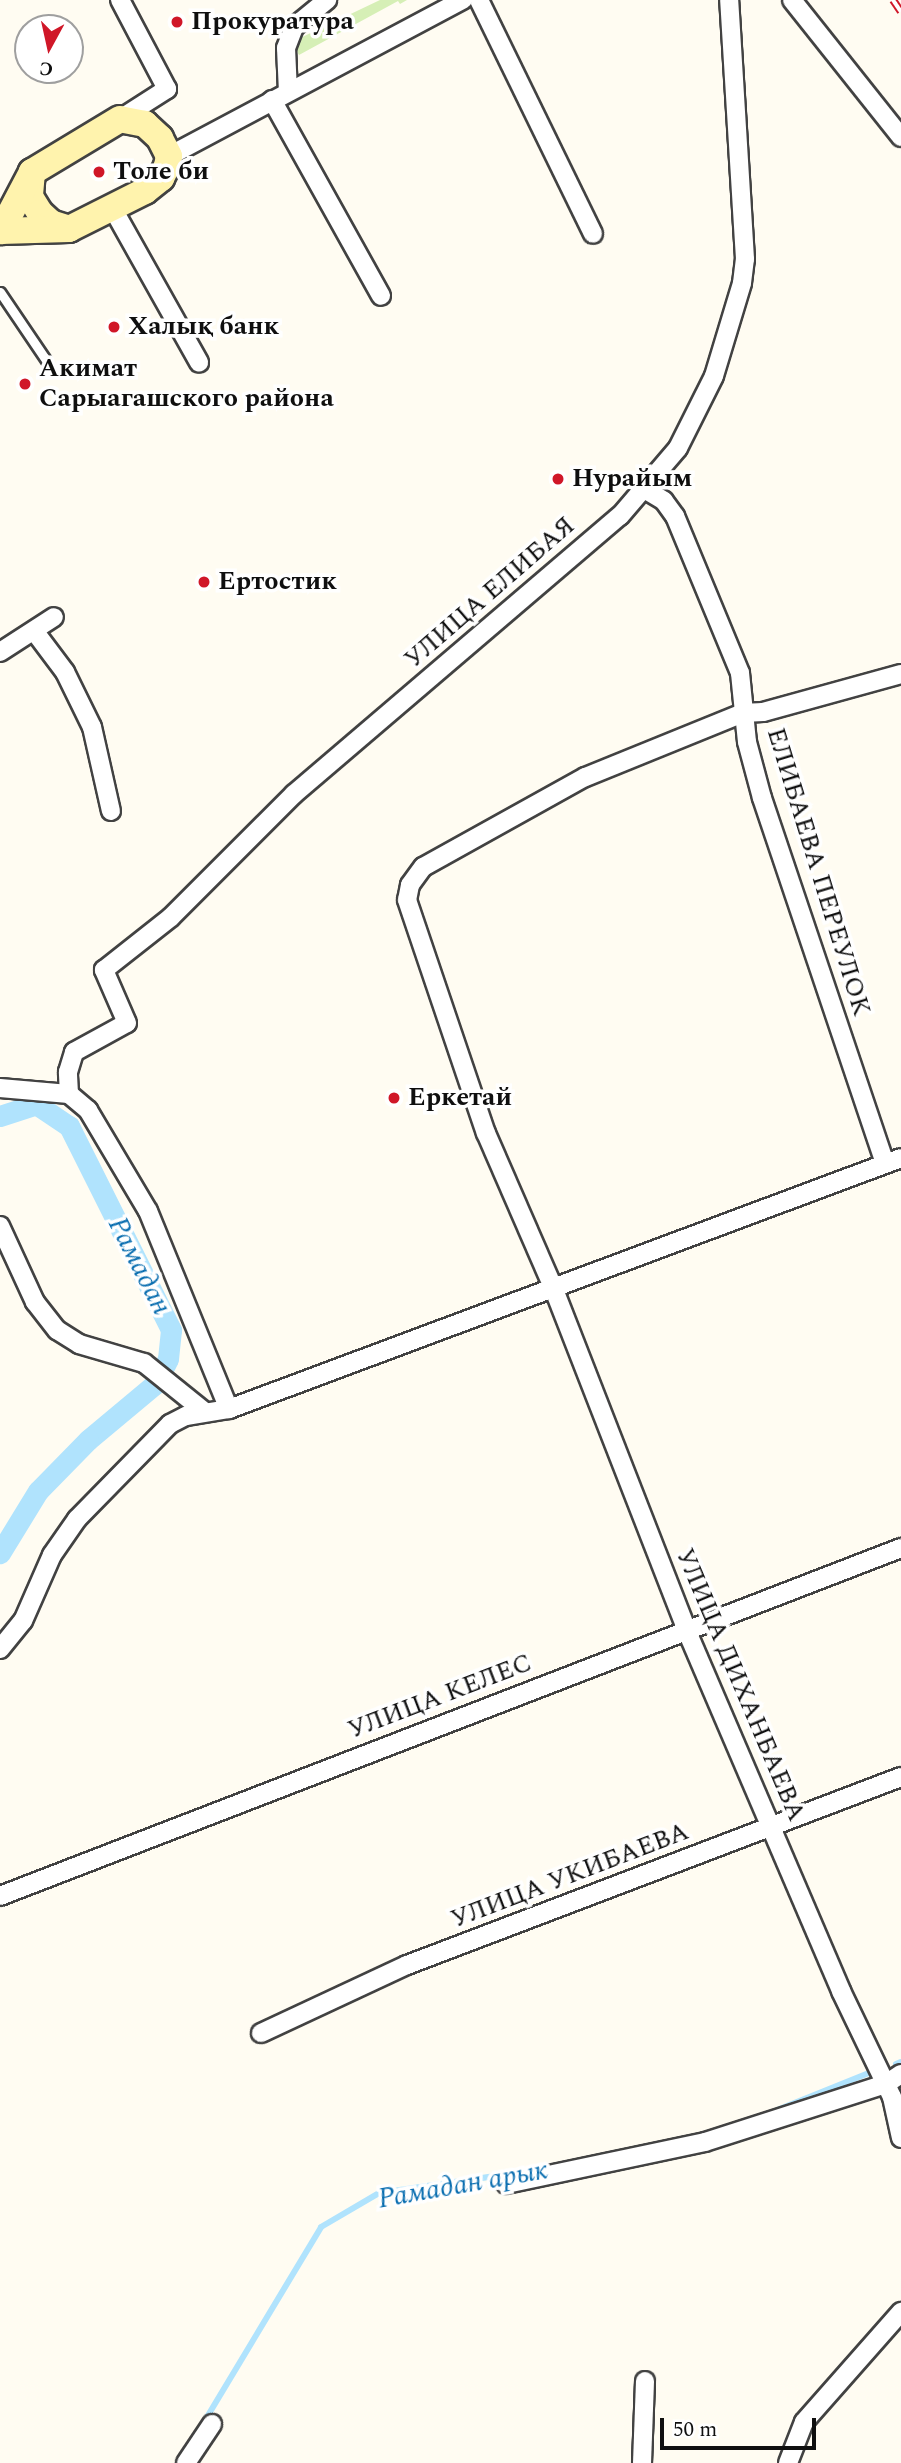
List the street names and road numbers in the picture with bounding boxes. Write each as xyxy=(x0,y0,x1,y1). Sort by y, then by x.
street label: УЛИЦА ЕЛИБАЯ xyxy=(398,511,582,675)
street label: ЕЛИБАЕВА ПЕРЕУЛОК xyxy=(759,724,877,1020)
street label: УЛИЦА ДИХАНБАЕВА xyxy=(668,1544,812,1826)
street label: УЛИЦА КЕЛЕС xyxy=(344,1648,536,1746)
street label: УЛИЦА УКИБАЕВА xyxy=(447,1816,693,1936)

